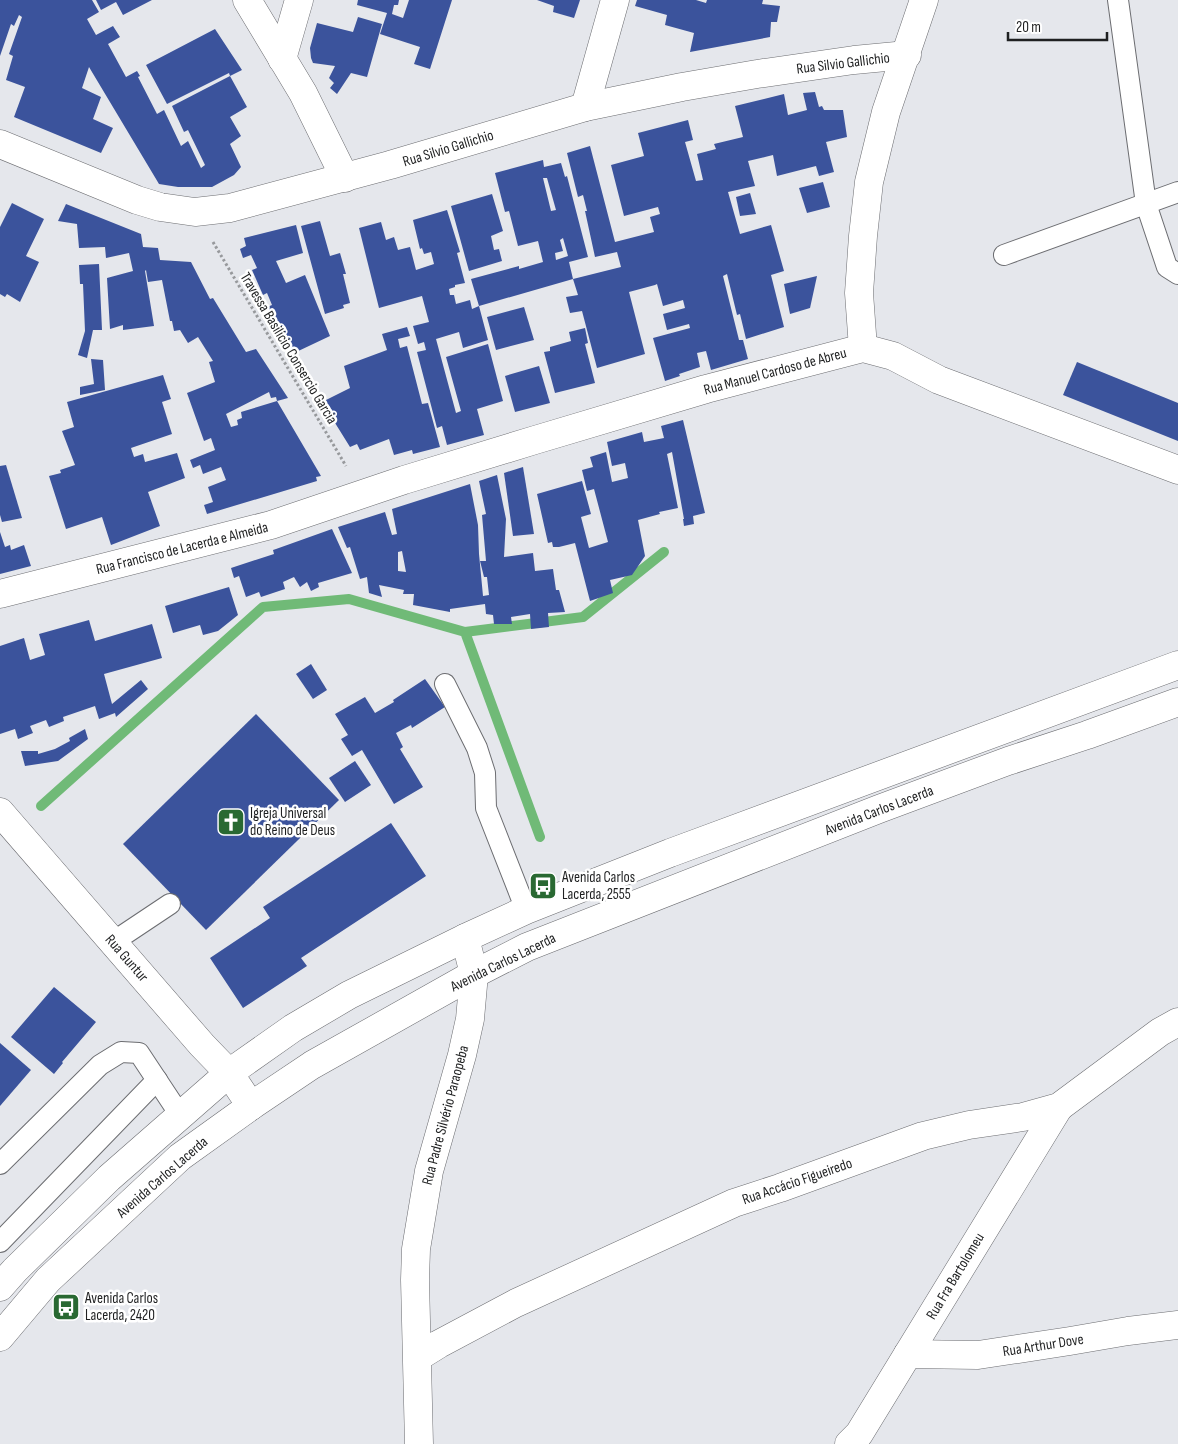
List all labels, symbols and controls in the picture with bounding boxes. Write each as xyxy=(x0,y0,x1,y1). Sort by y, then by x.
scale bar xyxy=(1008,10,1107,42)
text: 20 m xyxy=(1016,18,1041,37)
street label: Rua Silvio Gallichio xyxy=(795,48,891,79)
street label: Rua Silvio Gallichio xyxy=(400,126,496,171)
street label: Travessa Basilicio Consercio Garcia xyxy=(236,269,342,428)
street label: Rua Manuel Cardoso de Abreu xyxy=(702,343,849,400)
street label: Rua Francisco de Lacerda e Almeida xyxy=(94,518,270,579)
street label: Avenida Carlos Lacerda xyxy=(821,781,936,840)
place label: Igreja Universal do Reino de Deus xyxy=(250,804,335,840)
church icon: Igreja Universal do Reino de Deus xyxy=(216,807,246,837)
place label: Avenida Carlos Lacerda, 2555 xyxy=(561,868,635,904)
bus stop icon: Avenida Carlos Lacerda, 2555 xyxy=(528,871,558,901)
street label: Avenida Carlos Lacerda xyxy=(447,929,559,997)
street label: Rua Guntur xyxy=(101,931,153,987)
street label: Rua Padre Silvério Paraopeba xyxy=(418,1043,473,1187)
street label: Avenida Carlos Lacerda xyxy=(112,1132,212,1223)
street label: Rua Accácio Figueiredo xyxy=(740,1154,855,1209)
street label: Rua Fra Bartolomeu xyxy=(922,1229,989,1323)
place label: Avenida Carlos Lacerda, 2420 xyxy=(84,1289,158,1325)
bus stop icon: Avenida Carlos Lacerda, 2420 xyxy=(51,1292,81,1322)
street label: Rua Arthur Dove xyxy=(1001,1330,1085,1361)

